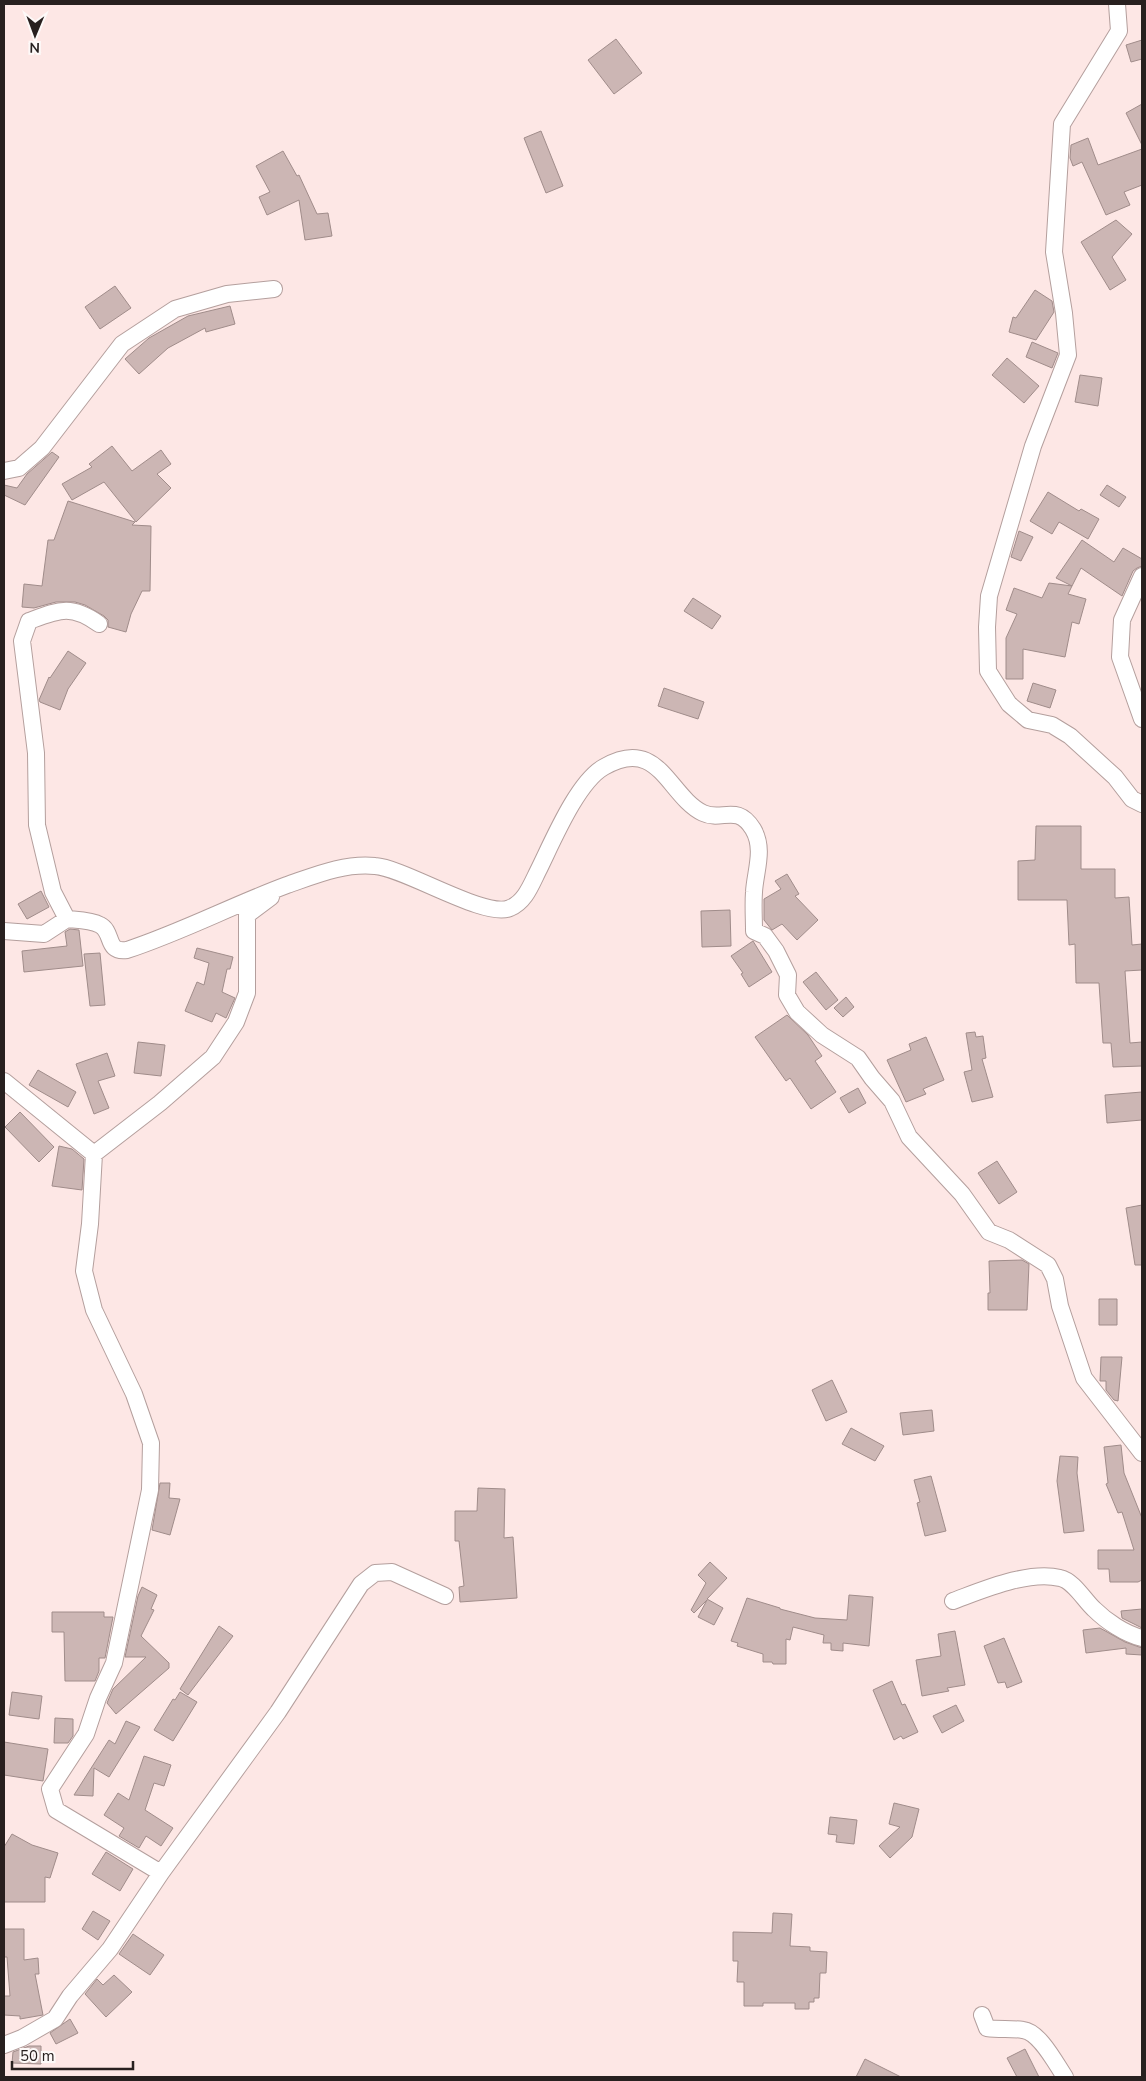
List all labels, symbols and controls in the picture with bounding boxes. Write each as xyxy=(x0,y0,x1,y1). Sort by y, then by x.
north arrow xyxy=(10,10,60,60)
text: N xyxy=(29,38,40,57)
scale bar xyxy=(12,2038,134,2070)
text: 50 m xyxy=(20,2046,55,2066)

